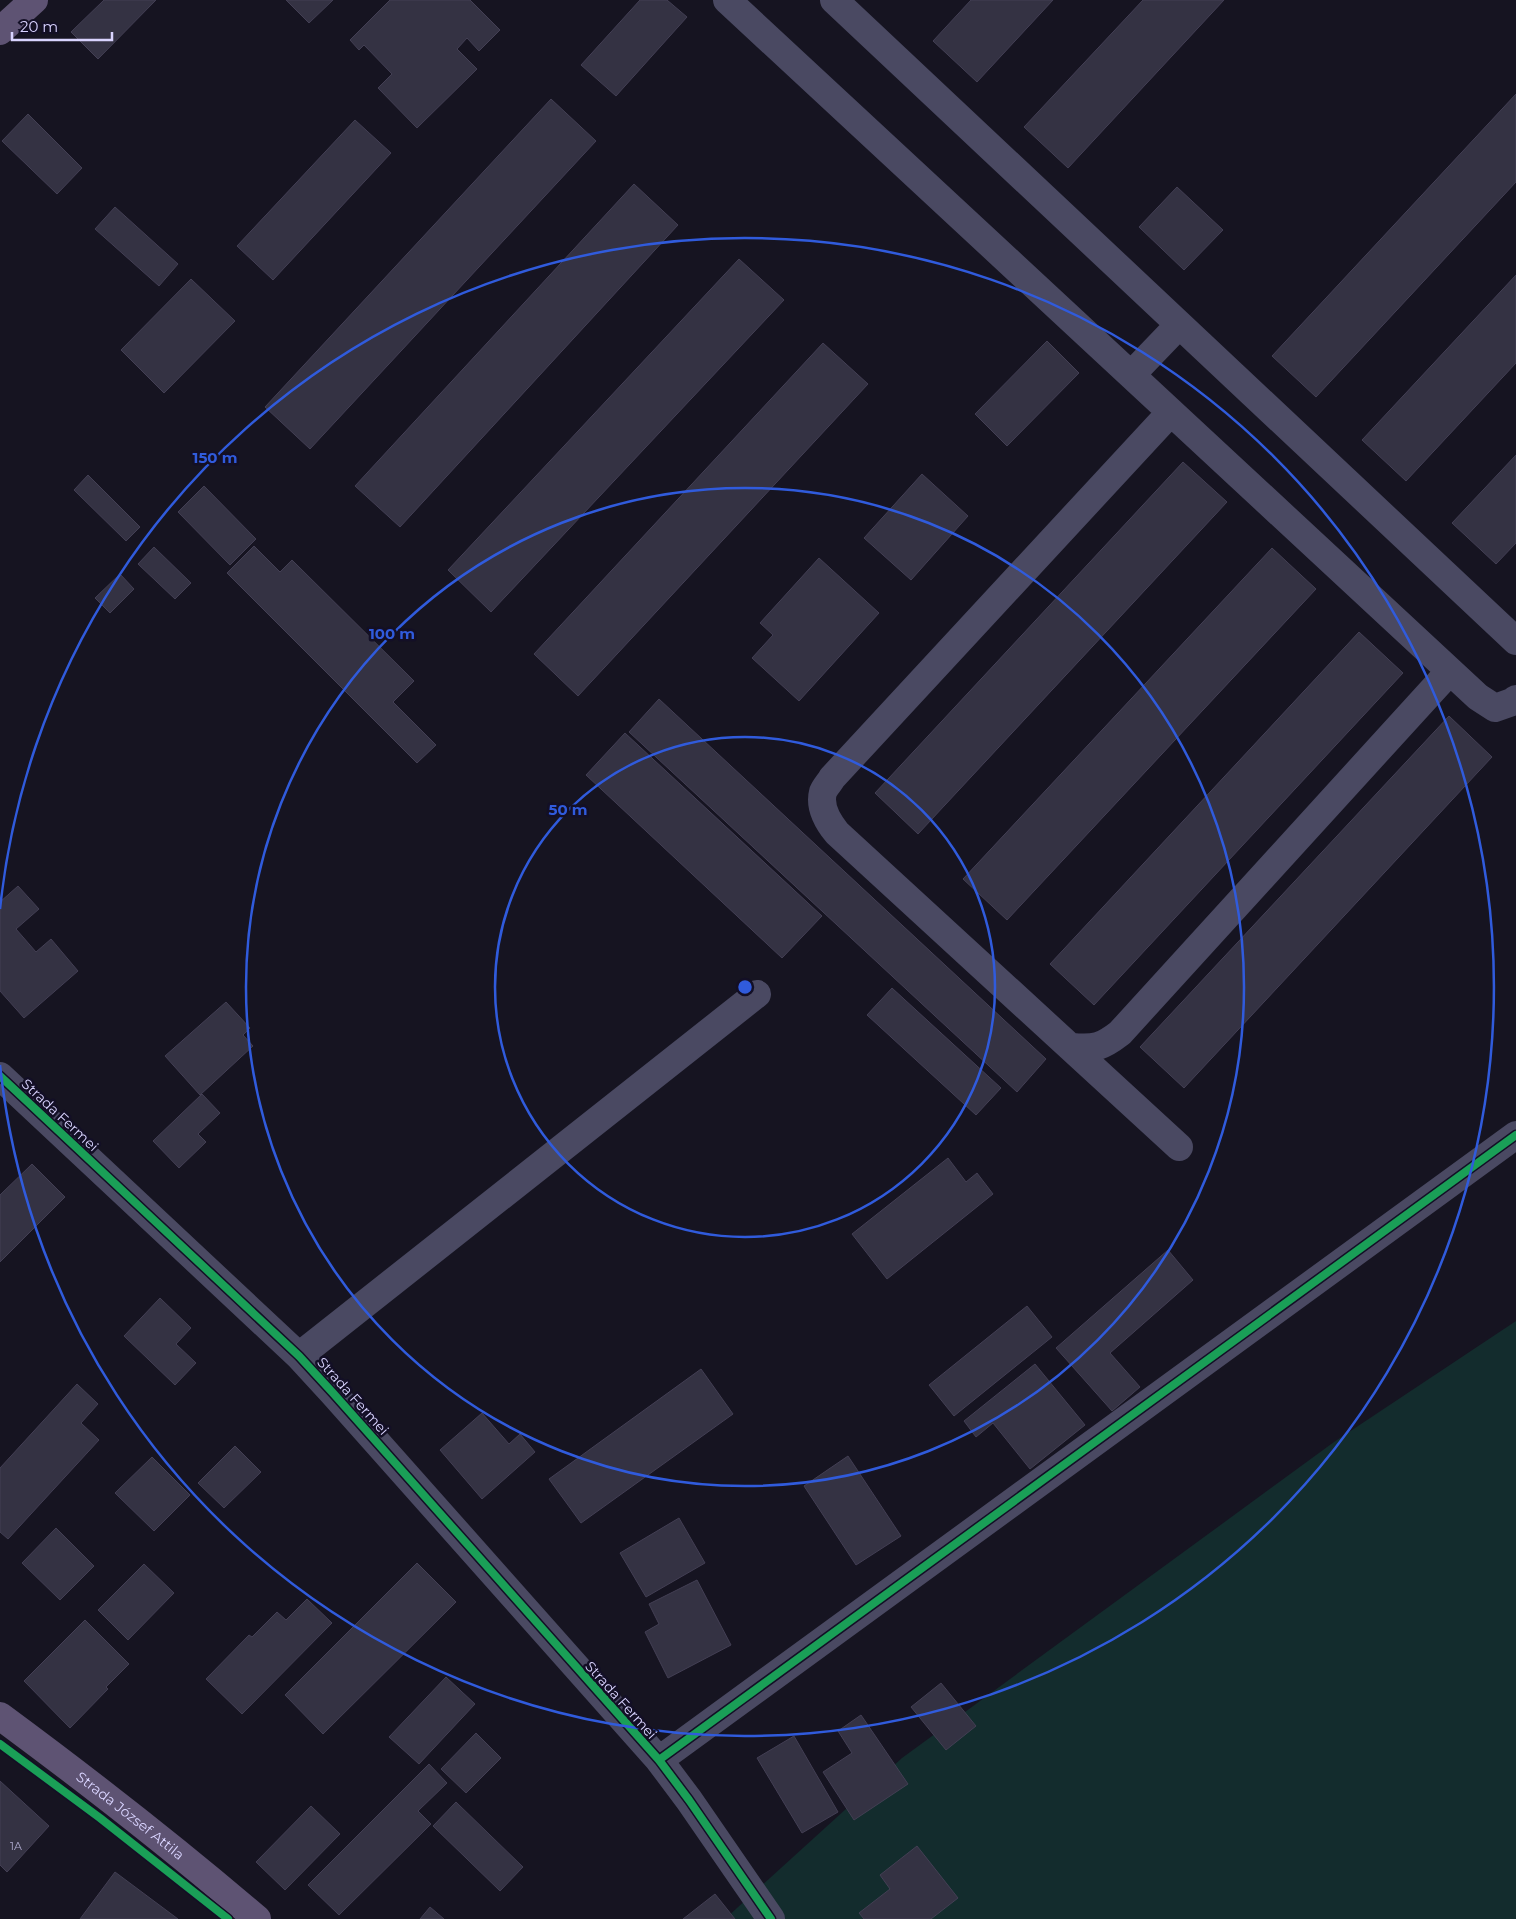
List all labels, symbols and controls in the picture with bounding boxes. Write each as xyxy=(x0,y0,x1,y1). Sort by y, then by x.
scale bar xyxy=(12,10,112,42)
text: 20 m xyxy=(20,17,58,36)
text: 150 m xyxy=(193,448,237,467)
text: 100 m xyxy=(369,624,415,643)
text: 50 m xyxy=(548,800,588,819)
centre of rings xyxy=(736,978,754,996)
street label: Strada Fermei xyxy=(18,1075,102,1155)
street label: Strada Fermei xyxy=(313,1353,393,1439)
street label: Strada Fermei xyxy=(581,1657,661,1743)
street label: Strada József Attila xyxy=(73,1768,188,1864)
house number: 1A xyxy=(10,1839,22,1853)

